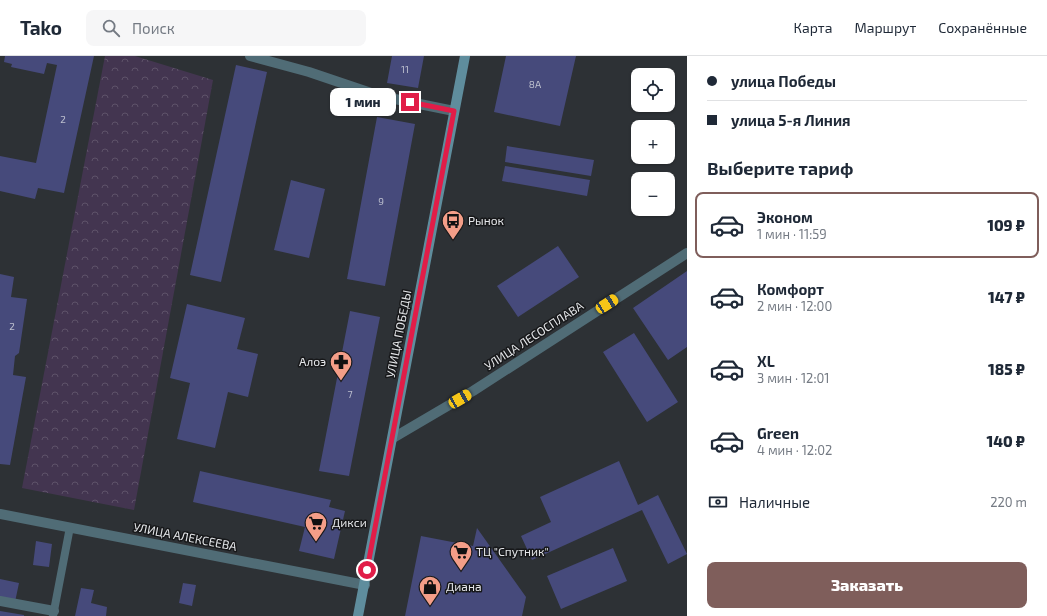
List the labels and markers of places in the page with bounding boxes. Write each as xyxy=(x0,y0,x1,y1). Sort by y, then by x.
bus stop icon: Рынок xyxy=(440,208,466,241)
place label: Рынок xyxy=(468,213,505,227)
pharmacy icon: Алоэ xyxy=(328,349,354,382)
place label: Алоэ xyxy=(299,354,326,368)
supermarket icon: Дикси xyxy=(303,510,329,543)
place label: Дикси xyxy=(332,515,367,529)
supermarket icon: ТЦ "Спутник" xyxy=(448,539,474,572)
place label: ТЦ "Спутник" xyxy=(476,544,549,559)
shop icon: Диана xyxy=(417,574,443,607)
place label: Диана xyxy=(446,579,482,593)

